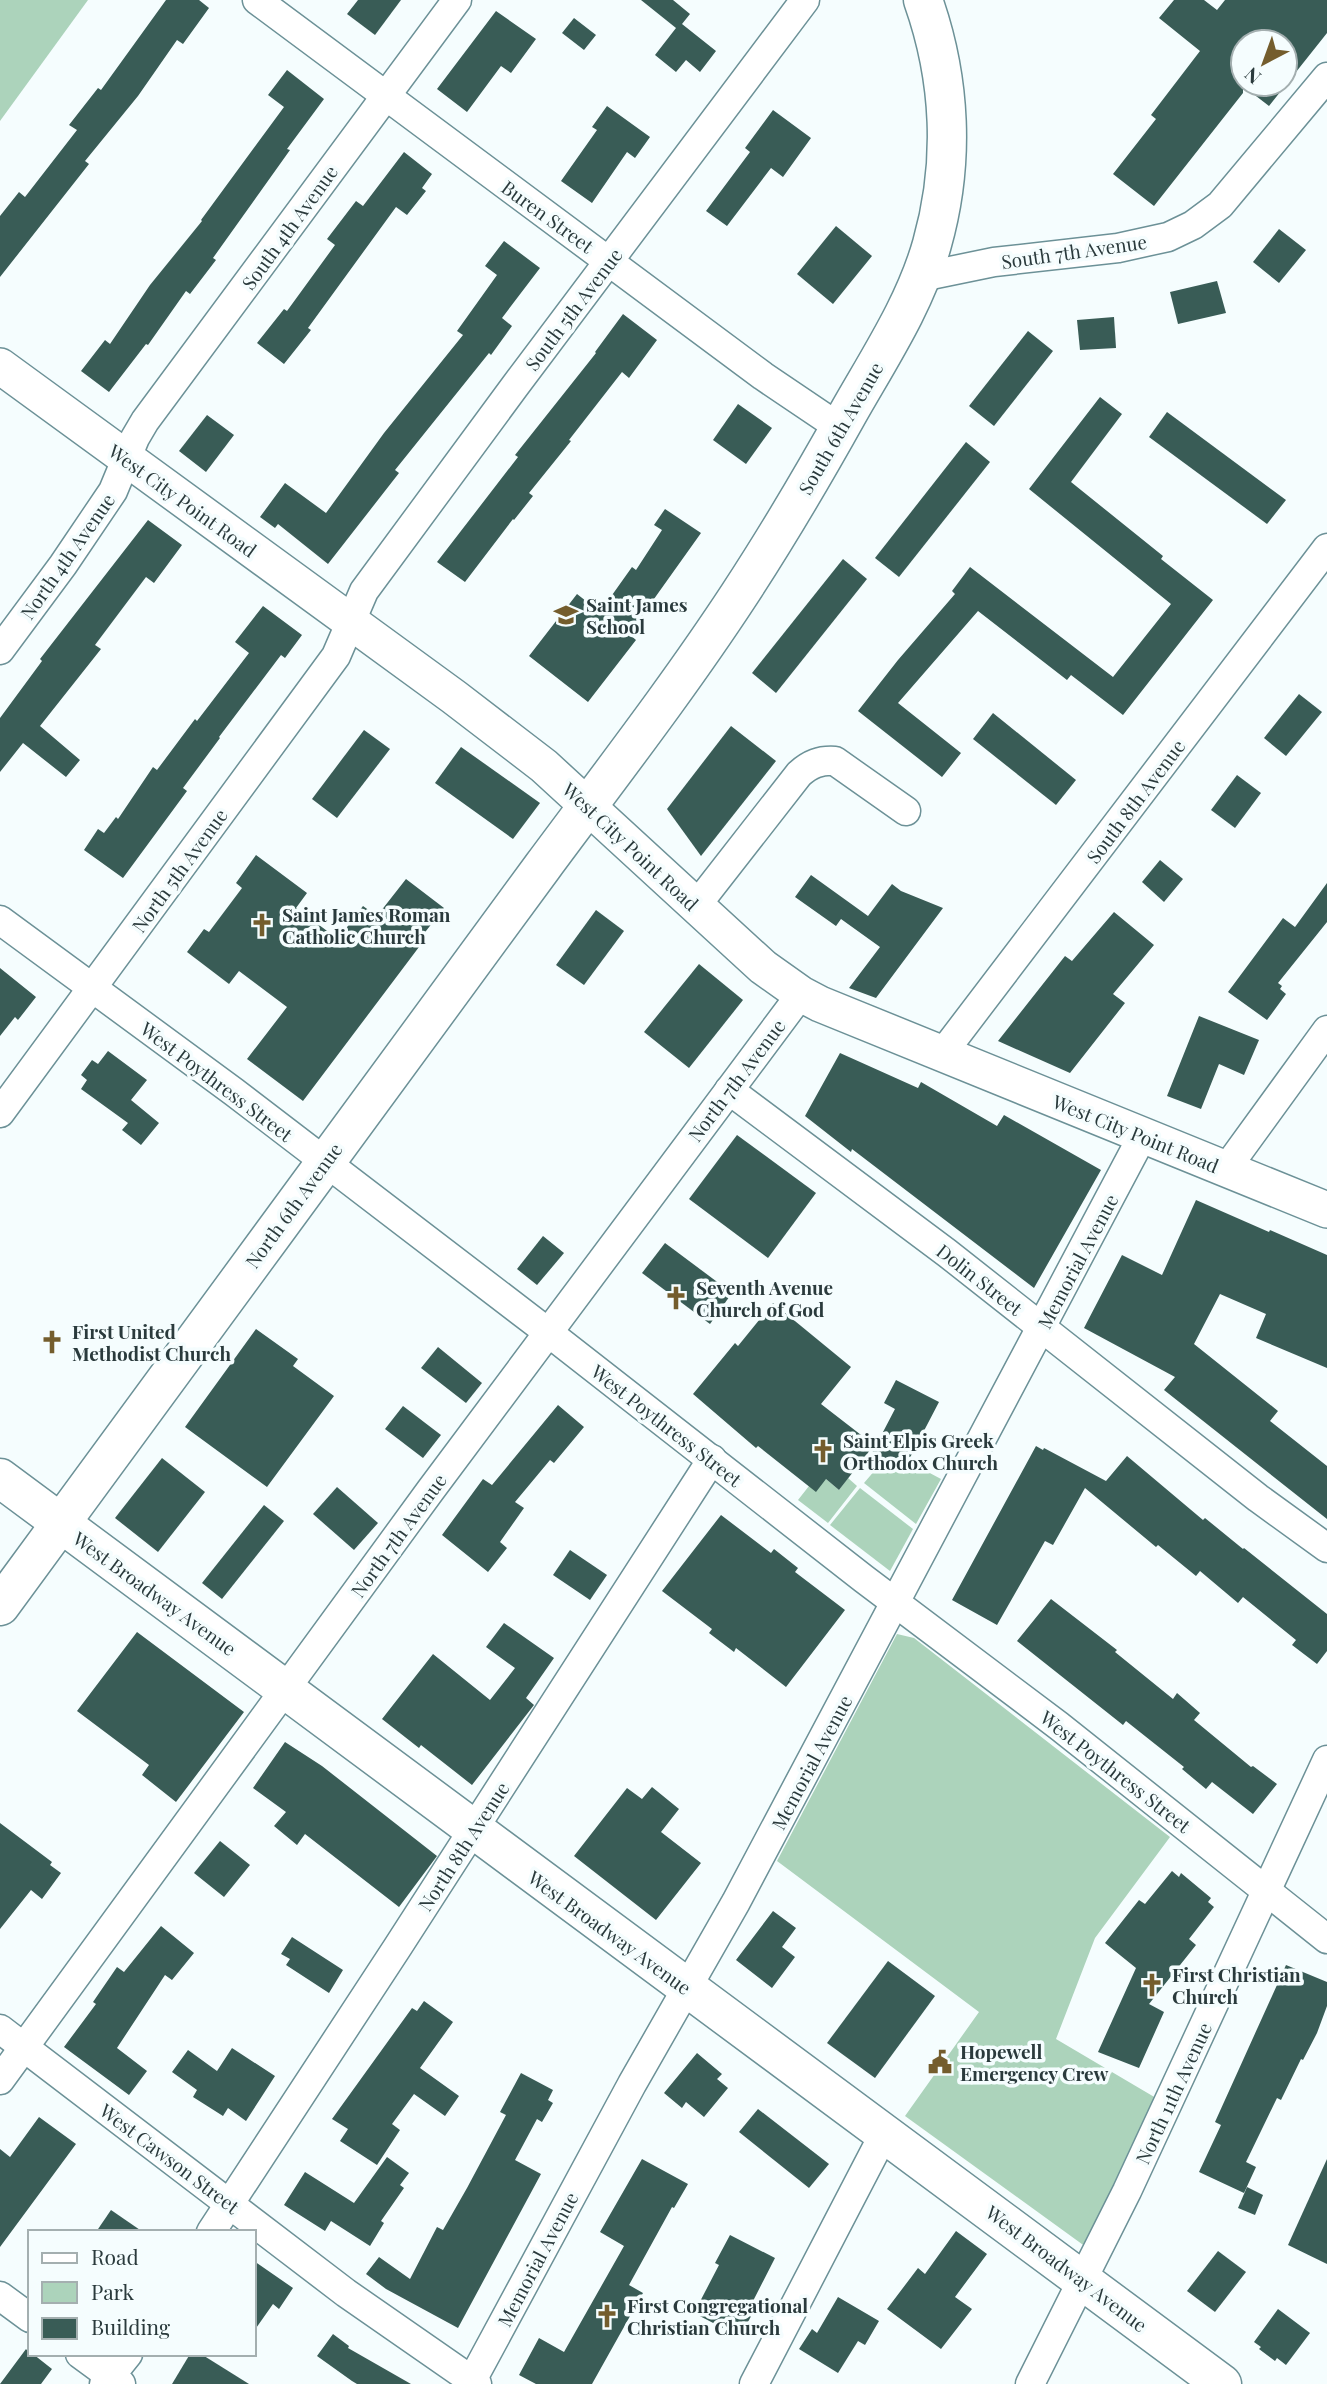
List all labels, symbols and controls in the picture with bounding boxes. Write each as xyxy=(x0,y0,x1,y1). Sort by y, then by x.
north arrow xyxy=(1229,28,1299,98)
text: N xyxy=(1238,62,1266,91)
street label: South 4th Avenue xyxy=(235,159,343,295)
street label: Buren Street xyxy=(497,174,599,258)
street label: South 7th Avenue xyxy=(1000,228,1148,274)
street label: South 5th Avenue xyxy=(518,243,628,375)
street label: South 6th Avenue xyxy=(792,357,888,499)
street label: West City Point Road xyxy=(103,437,262,563)
street label: North 4th Avenue xyxy=(14,488,120,624)
place label: Saint James School xyxy=(586,591,688,639)
school or university icon: Saint James School xyxy=(552,601,580,629)
street label: South 8th Avenue xyxy=(1080,734,1190,868)
street label: West City Point Road xyxy=(557,775,705,916)
street label: North 5th Avenue xyxy=(125,803,233,937)
place label: Saint James Roman Catholic Church xyxy=(282,901,451,949)
church icon: Saint James Roman Catholic Church xyxy=(248,911,276,939)
street label: North 7th Avenue xyxy=(681,1013,791,1147)
street label: West Poythress Street xyxy=(135,1015,299,1147)
street label: West City Point Road xyxy=(1048,1087,1223,1178)
street label: North 6th Avenue xyxy=(239,1137,347,1273)
street label: Memorial Avenue xyxy=(1031,1189,1123,1333)
street label: Dolin Street xyxy=(932,1237,1028,1321)
place label: Seventh Avenue Church of God xyxy=(696,1274,833,1322)
church icon: Seventh Avenue Church of God xyxy=(662,1284,690,1312)
place label: First United Methodist Church xyxy=(72,1318,231,1366)
church icon: First United Methodist Church xyxy=(38,1328,66,1356)
street label: West Poythress Street xyxy=(586,1357,748,1492)
place label: Saint Elpis Greek Orthodox Church xyxy=(843,1427,999,1475)
church icon: Saint Elpis Greek Orthodox Church xyxy=(809,1437,837,1465)
street label: North 7th Avenue xyxy=(344,1468,452,1602)
street label: West Broadway Avenue xyxy=(67,1524,242,1661)
street label: Memorial Avenue xyxy=(765,1690,857,1834)
street label: West Poythress Street xyxy=(1035,1703,1197,1838)
street label: North 8th Avenue xyxy=(411,1776,515,1916)
street label: West Broadway Avenue xyxy=(522,1863,697,2000)
place label: First Christian Church xyxy=(1172,1961,1301,2009)
church icon: First Christian Church xyxy=(1138,1971,1166,1999)
street label: North 11th Avenue xyxy=(1129,2018,1217,2168)
place label: Hopewell Emergency Crew xyxy=(960,2038,1108,2086)
public building icon: Hopewell Emergency Crew xyxy=(926,2048,954,2076)
street label: West Cawson Street xyxy=(94,2096,245,2219)
street label: Memorial Avenue xyxy=(491,2187,583,2331)
street label: West Broadway Avenue xyxy=(980,2198,1153,2337)
legend xyxy=(28,2230,256,2356)
text: Road xyxy=(91,2242,139,2270)
text: Park xyxy=(91,2277,135,2305)
place label: First Congregational Christian Church xyxy=(627,2292,808,2340)
church icon: First Congregational Christian Church xyxy=(593,2302,621,2330)
text: Building xyxy=(91,2312,170,2340)

